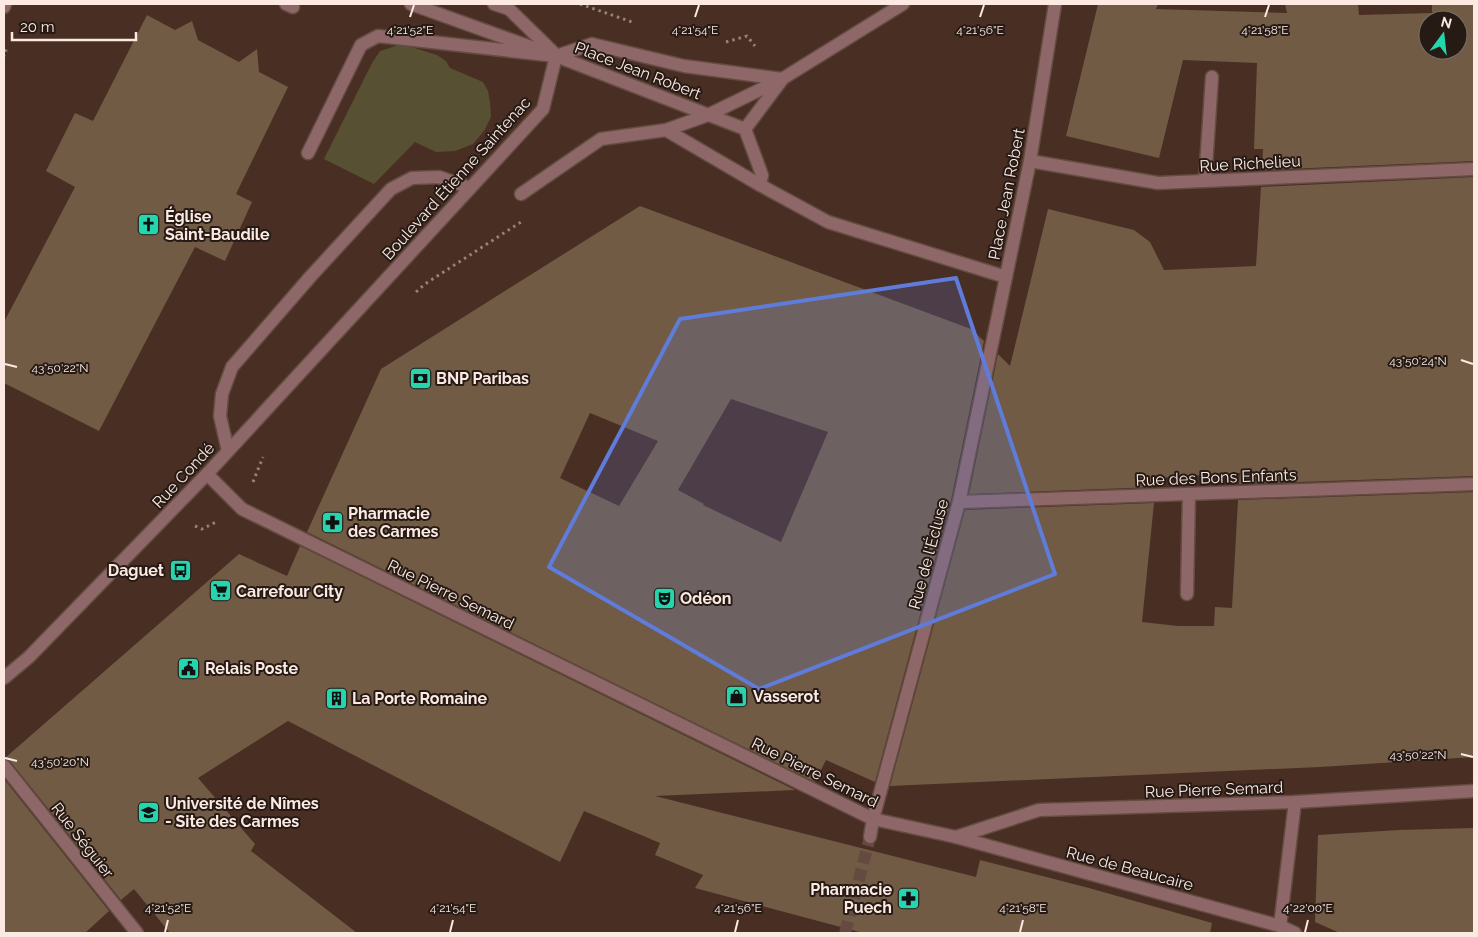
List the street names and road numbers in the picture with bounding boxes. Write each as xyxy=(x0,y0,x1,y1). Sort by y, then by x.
street label: Place Jean Robert xyxy=(572,38,704,104)
street label: Boulevard Étienne Saintenac xyxy=(378,92,535,264)
street label: Place Jean Robert xyxy=(984,126,1029,262)
street label: Rue Richelieu xyxy=(1199,151,1301,176)
street label: Rue Condé xyxy=(148,439,218,512)
street label: Rue des Bons Enfants xyxy=(1135,465,1297,490)
street label: Rue de l'Écluse xyxy=(904,497,952,611)
street label: Rue Pierre Semard xyxy=(384,556,517,633)
street label: Rue Pierre Semard xyxy=(748,734,881,811)
street label: Rue Pierre Semard xyxy=(1145,778,1284,801)
street label: Rue Séguier xyxy=(47,799,118,882)
street label: Rue de Beaucaire xyxy=(1064,842,1195,895)

